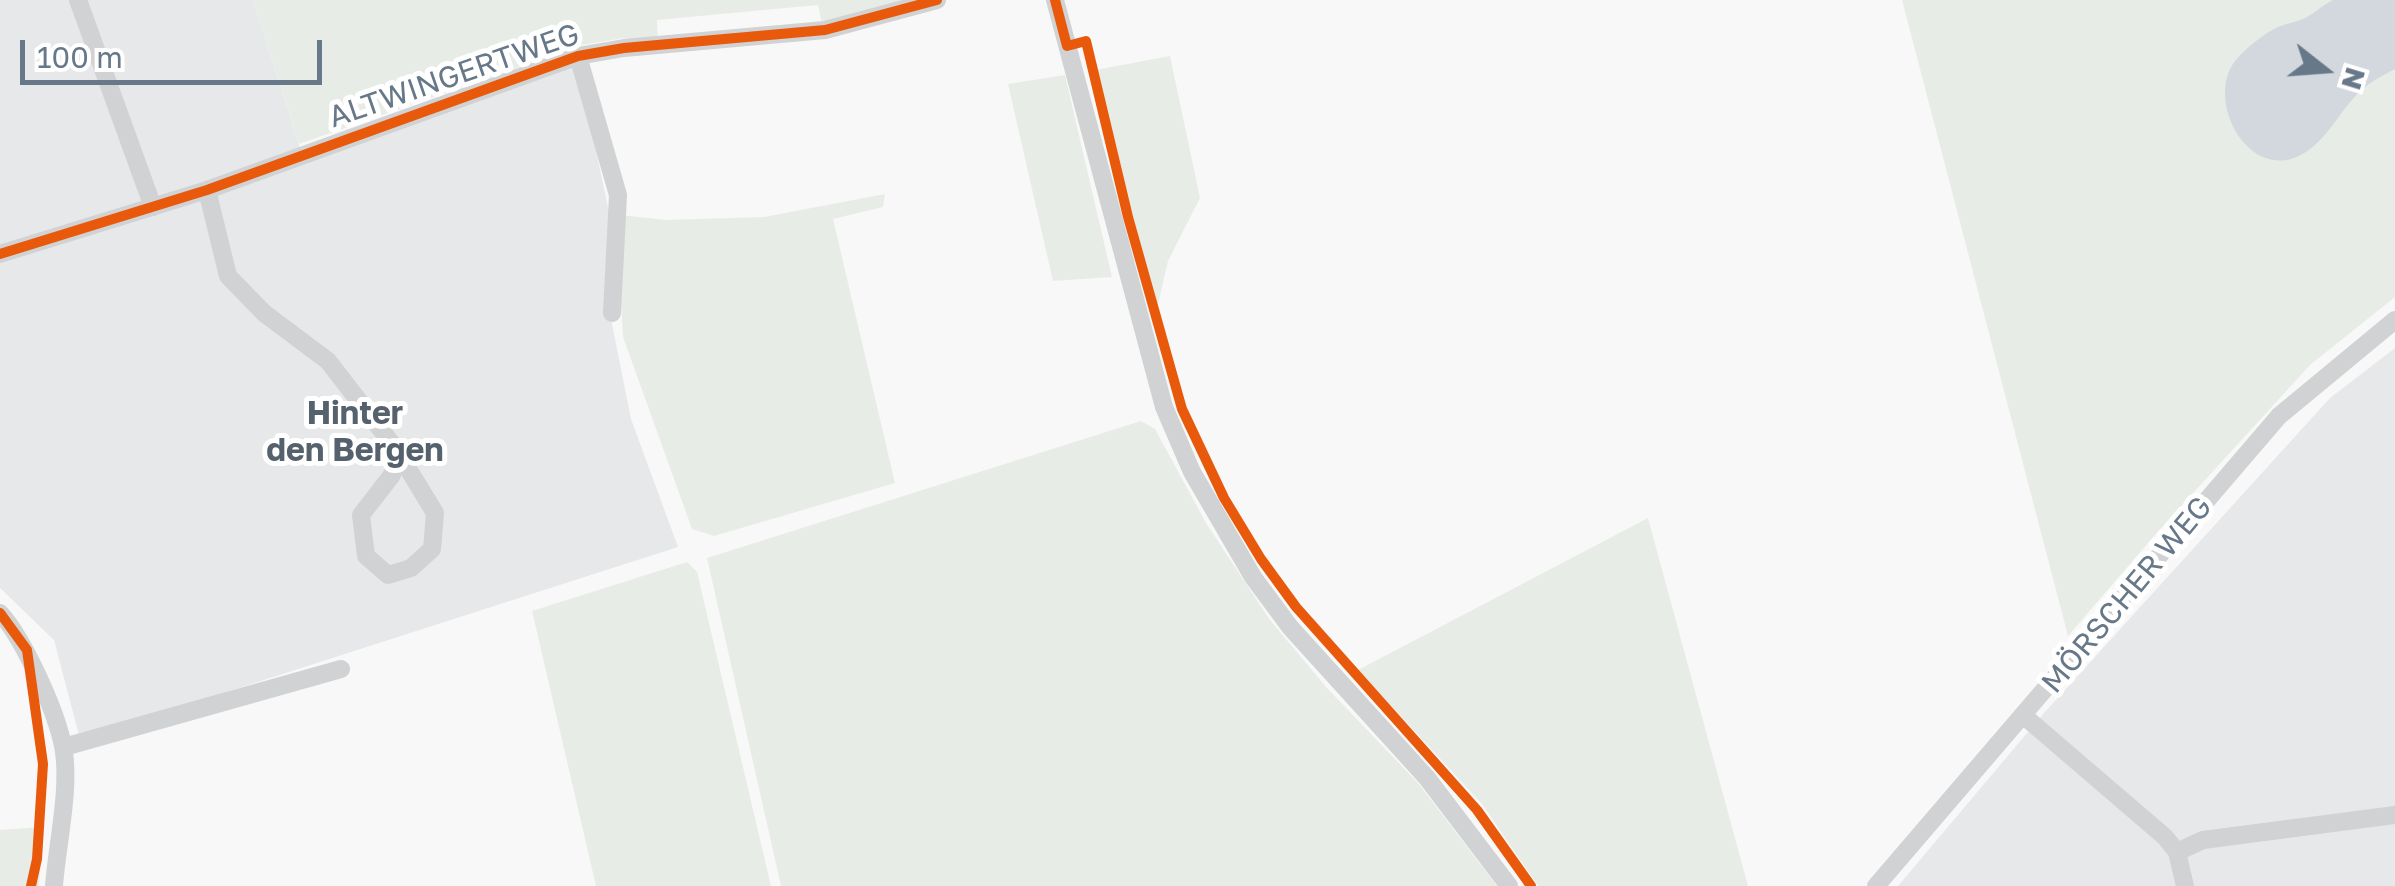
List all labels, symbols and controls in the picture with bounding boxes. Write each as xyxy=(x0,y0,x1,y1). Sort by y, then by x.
street label: ALTWINGERTWEG xyxy=(324,16,584,136)
scale bar xyxy=(25,20,328,82)
north arrow xyxy=(2275,20,2375,120)
text: 100 m xyxy=(37,39,123,75)
text: N xyxy=(2335,64,2373,94)
district label: Hinter den Bergen xyxy=(266,395,444,470)
street label: MÖRSCHER WEG xyxy=(2034,490,2220,700)

